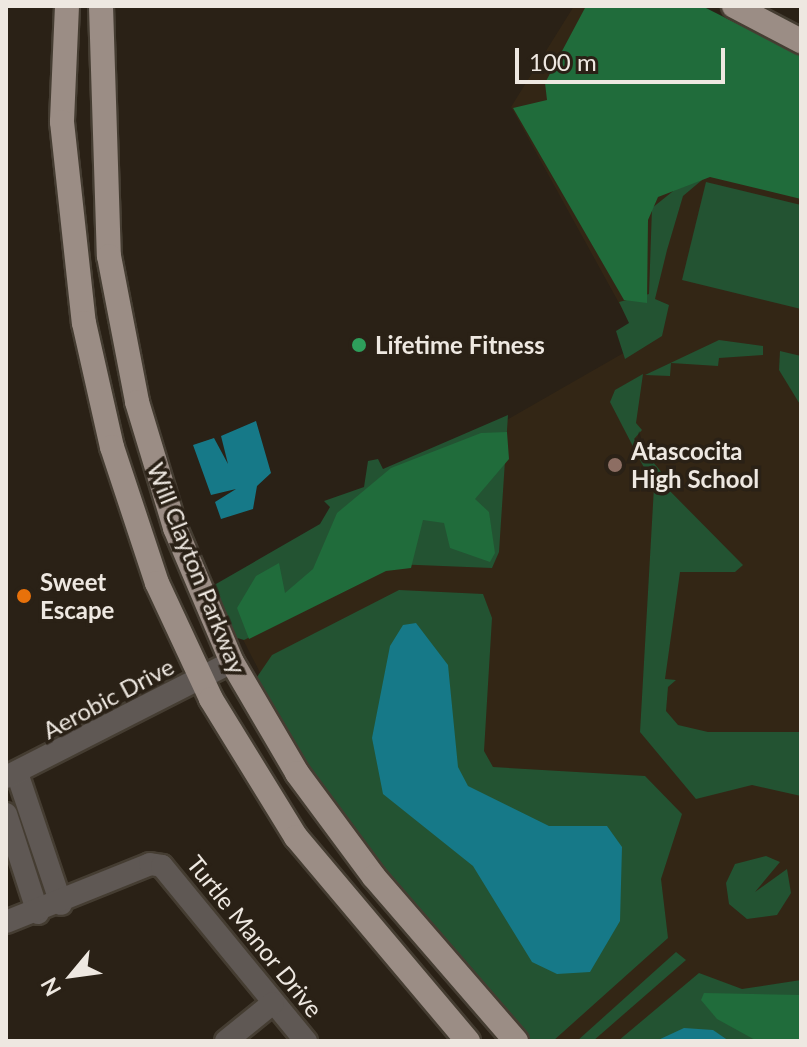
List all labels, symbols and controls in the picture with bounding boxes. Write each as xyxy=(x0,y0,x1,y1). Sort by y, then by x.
scale bar xyxy=(519,32,729,82)
text: 100 m xyxy=(529,47,597,76)
place label: Lifetime Fitness xyxy=(375,331,545,359)
marker: Lifetime Fitness xyxy=(350,336,368,354)
place label: Atascocita High School xyxy=(631,437,759,493)
marker: Atascocita High School xyxy=(606,456,624,474)
street label: Will Clayton Parkway xyxy=(142,458,252,678)
place label: Sweet Escape xyxy=(40,568,114,624)
marker: Sweet Escape xyxy=(15,587,33,605)
street label: Aerobic Drive xyxy=(37,651,179,745)
street label: Turtle Manor Drive xyxy=(181,849,329,1023)
north arrow xyxy=(32,935,112,1015)
text: N xyxy=(35,973,66,1001)

